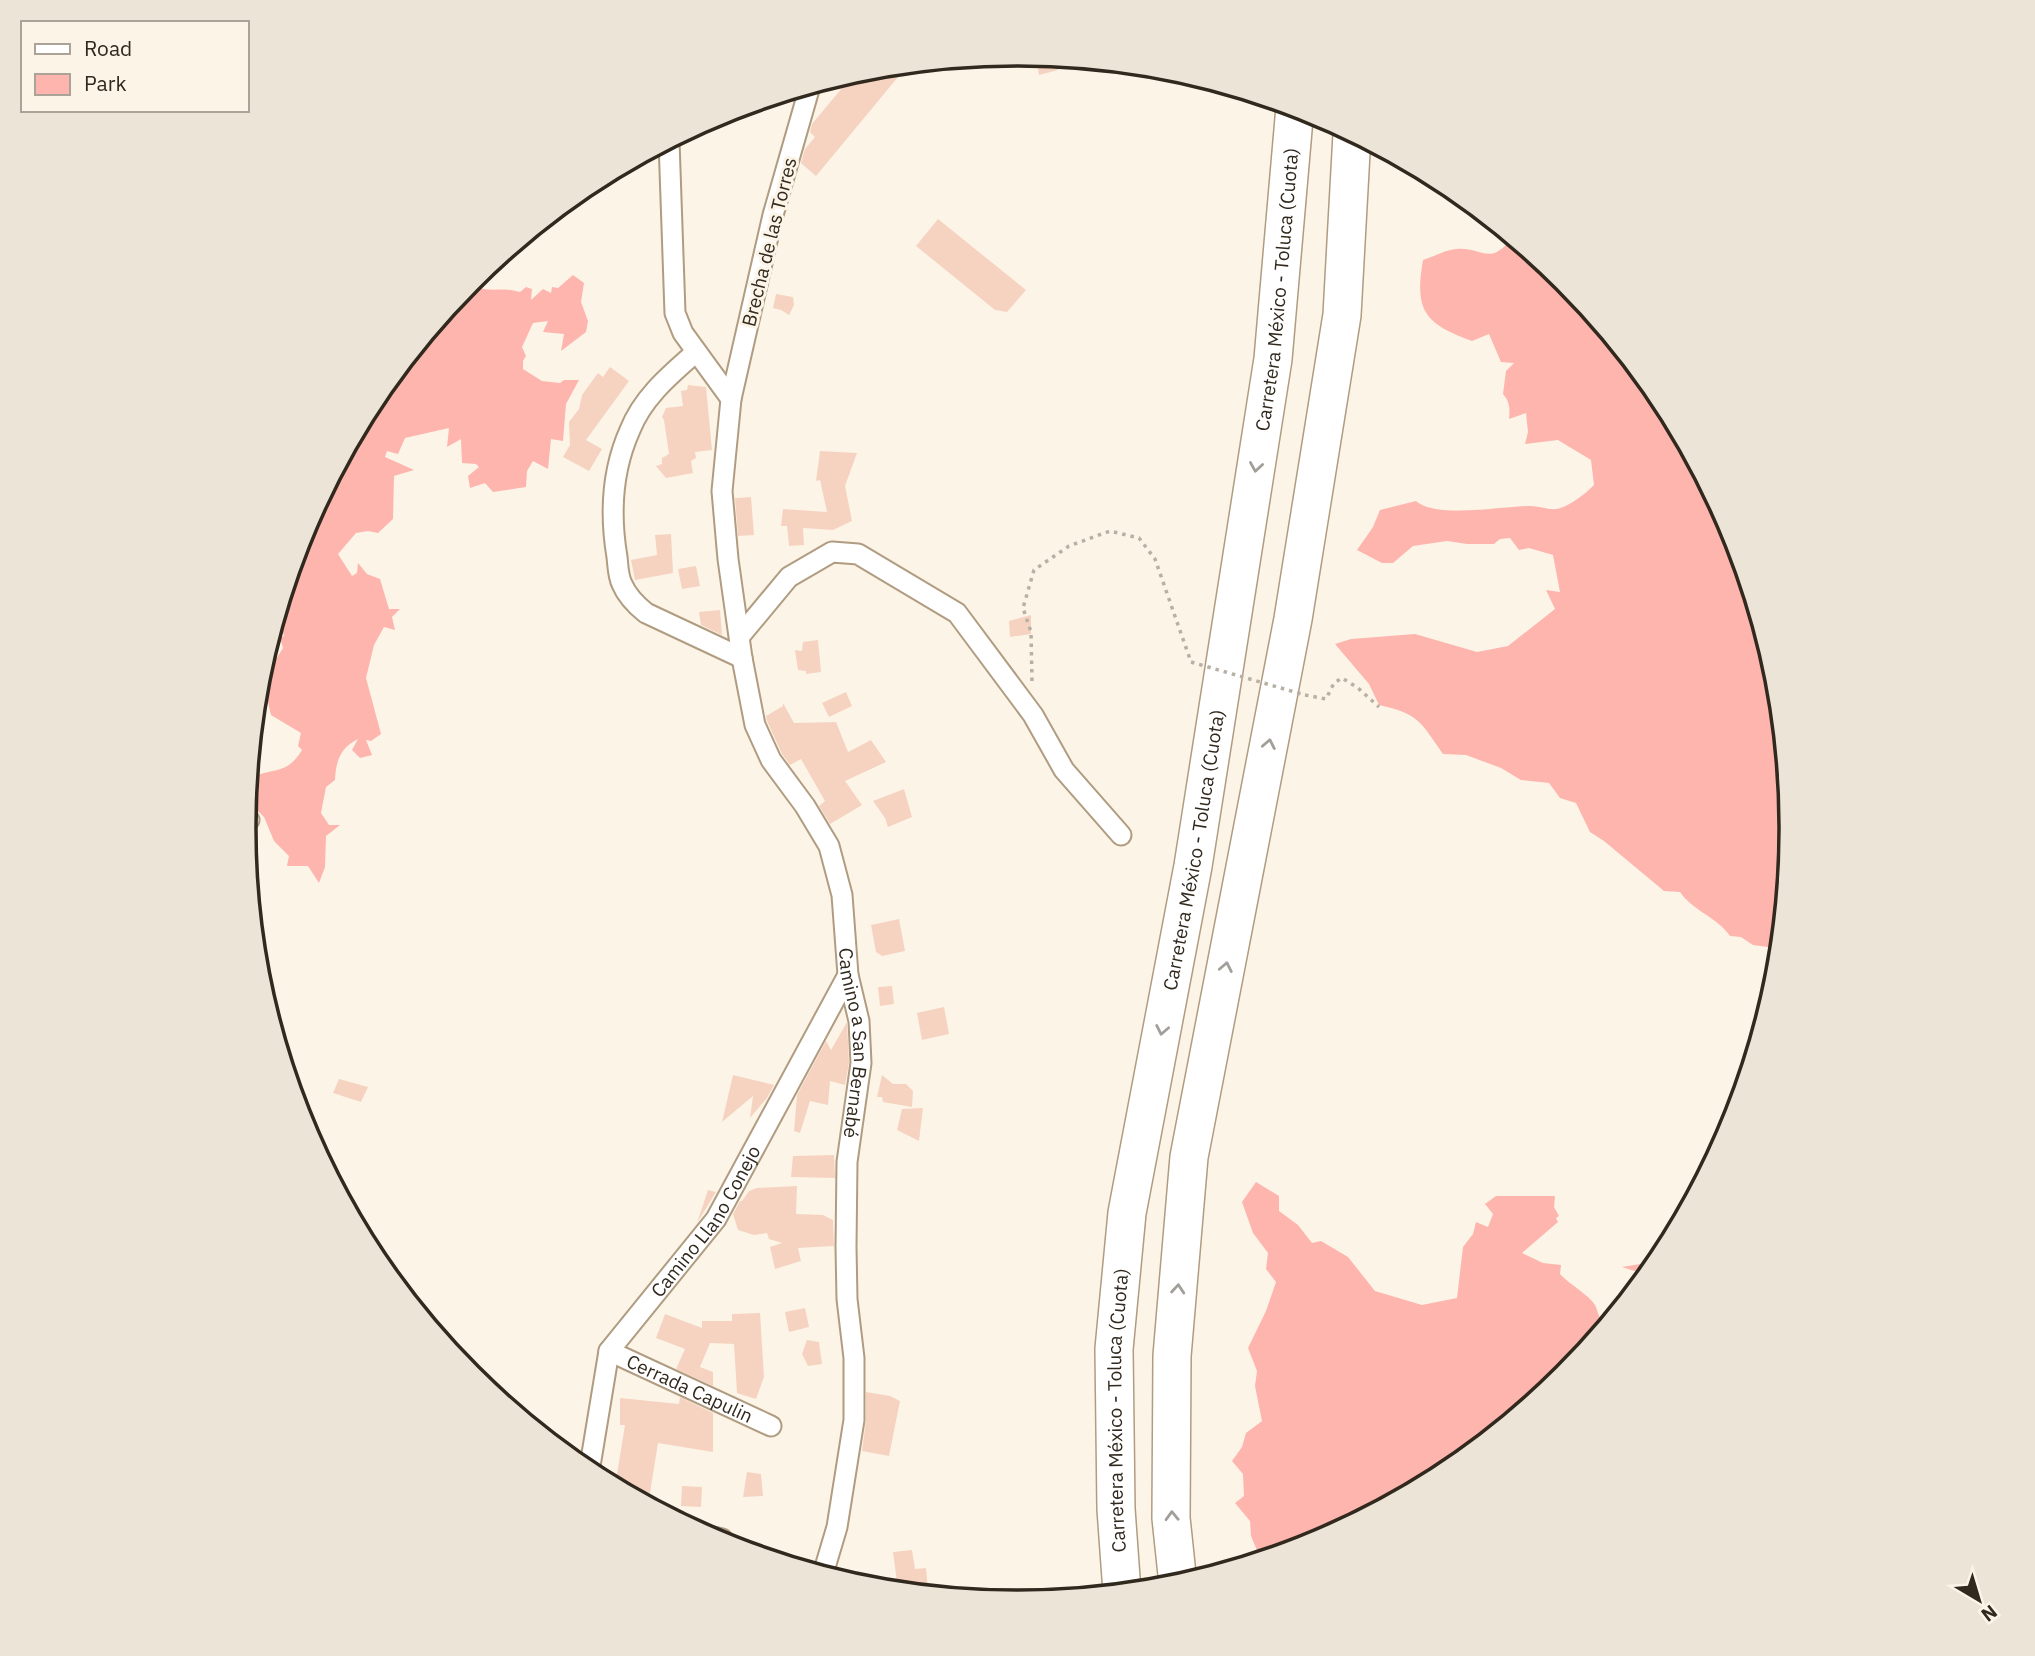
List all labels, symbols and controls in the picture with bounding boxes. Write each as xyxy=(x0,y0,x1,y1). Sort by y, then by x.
legend xyxy=(21,21,248,112)
text: Road xyxy=(84,34,132,62)
text: Park xyxy=(84,69,127,97)
street label: Carretera México - Toluca (Cuota) xyxy=(1250,147,1303,433)
street label: Brecha de las Torres xyxy=(736,155,802,329)
one-way arrow xyxy=(1249,462,1264,473)
street label: Carretera México - Toluca (Cuota) xyxy=(1158,708,1230,993)
one-way arrow xyxy=(1260,738,1275,750)
street label: Camino a San Bernabé xyxy=(834,947,873,1140)
one-way arrow xyxy=(1218,961,1233,973)
one-way arrow xyxy=(1155,1024,1170,1036)
street label: Camino Llano Conejo xyxy=(646,1141,766,1302)
street label: Carretera México - Toluca (Cuota) xyxy=(1102,1267,1134,1553)
one-way arrow xyxy=(1170,1283,1185,1294)
street label: Cerrada Capulin xyxy=(623,1349,757,1428)
one-way arrow xyxy=(1164,1510,1179,1521)
north arrow xyxy=(1944,1565,2014,1635)
text: N xyxy=(1977,1600,2002,1627)

